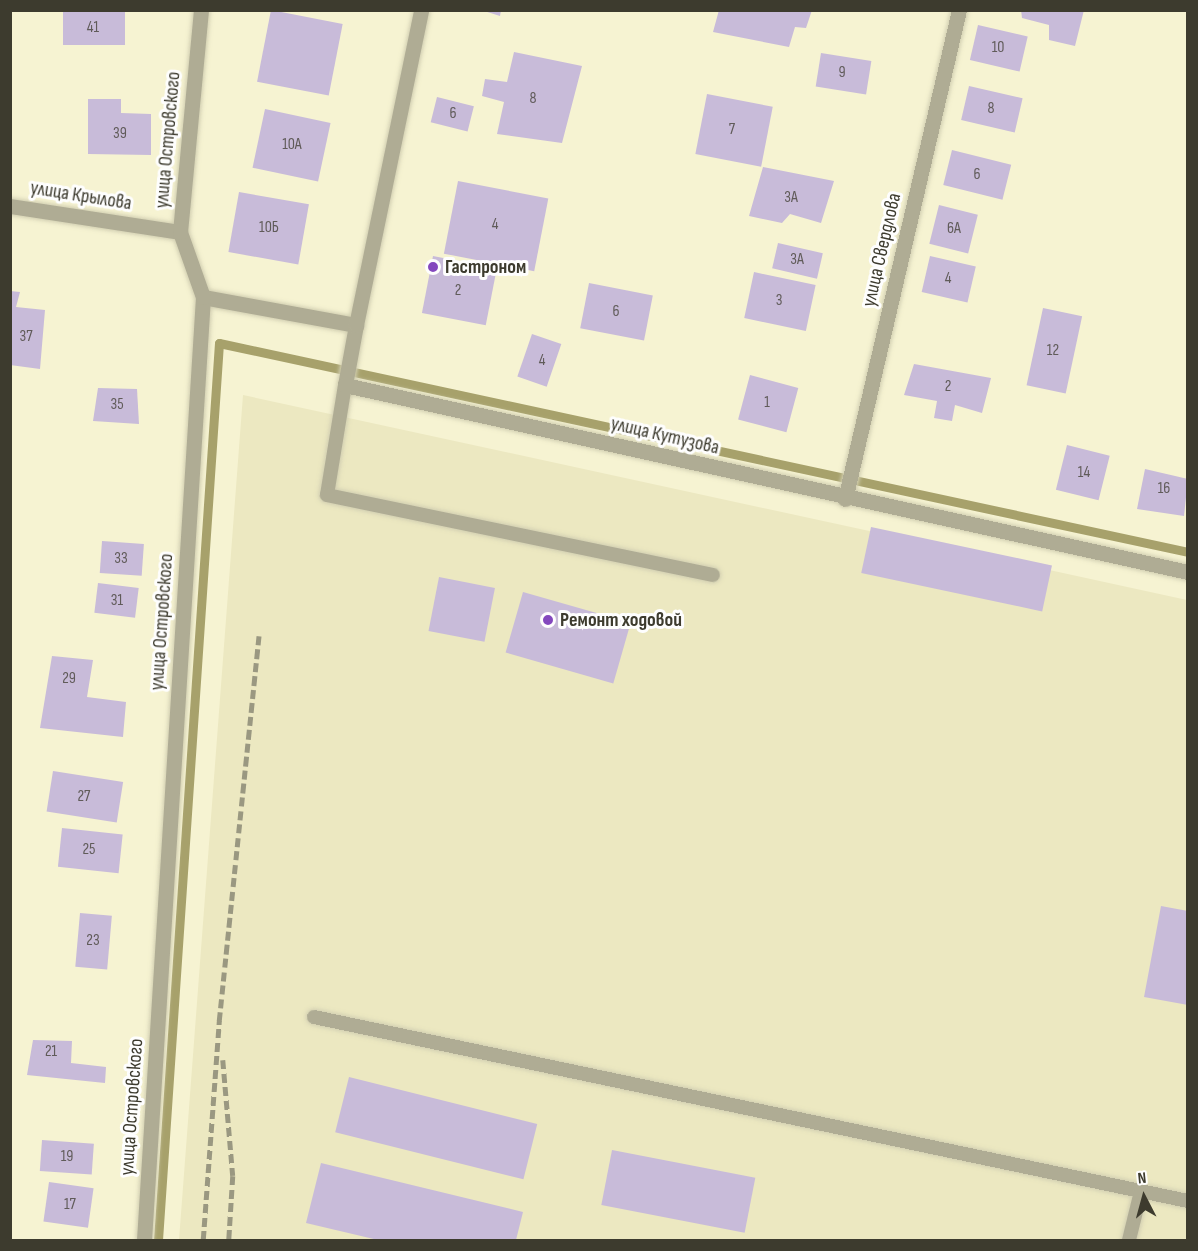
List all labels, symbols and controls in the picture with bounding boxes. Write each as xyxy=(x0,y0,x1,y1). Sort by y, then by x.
house number: 41 xyxy=(87,18,99,38)
house number: 10 xyxy=(992,38,1004,58)
house number: 9 xyxy=(838,63,846,83)
street label: улица Островского xyxy=(150,71,186,209)
house number: 8 xyxy=(529,89,537,109)
house number: 8 xyxy=(987,99,995,119)
house number: 6 xyxy=(449,104,457,124)
house number: 7 xyxy=(729,120,735,140)
house number: 39 xyxy=(113,124,127,144)
house number: 10А xyxy=(282,135,302,155)
house number: 6 xyxy=(973,165,981,185)
street label: улица Крылова xyxy=(29,176,133,216)
house number: 3А xyxy=(784,188,798,208)
street label: улица Свердлова xyxy=(857,191,907,309)
house number: 4 xyxy=(492,215,498,235)
house number: 10Б xyxy=(259,218,279,238)
house number: 6А xyxy=(947,219,961,239)
house number: 3А xyxy=(790,250,804,270)
place label: Гастроном xyxy=(445,255,526,279)
marker: Гастроном xyxy=(426,260,440,274)
house number: 4 xyxy=(945,269,951,289)
house number: 2 xyxy=(455,281,461,301)
house number: 3 xyxy=(776,291,782,311)
house number: 6 xyxy=(612,302,620,322)
house number: 37 xyxy=(19,327,33,347)
house number: 12 xyxy=(1047,341,1059,361)
house number: 4 xyxy=(539,351,545,371)
house number: 2 xyxy=(945,377,951,397)
house number: 1 xyxy=(764,393,770,413)
house number: 35 xyxy=(110,395,124,415)
street label: улица Кутузова xyxy=(608,412,722,460)
house number: 14 xyxy=(1078,463,1090,483)
house number: 16 xyxy=(1158,479,1170,499)
house number: 33 xyxy=(114,549,128,569)
street label: улица Островского xyxy=(145,553,179,691)
house number: 31 xyxy=(111,591,123,611)
place label: Ремонт ходовой xyxy=(560,608,682,632)
marker: Ремонт ходовой xyxy=(541,613,555,627)
house number: 29 xyxy=(62,669,76,689)
house number: 27 xyxy=(77,787,91,807)
house number: 25 xyxy=(82,840,96,860)
house number: 23 xyxy=(86,931,100,951)
street label: улица Островского xyxy=(115,1038,149,1176)
house number: 21 xyxy=(45,1042,57,1062)
house number: 19 xyxy=(61,1147,73,1167)
north arrow xyxy=(1114,1167,1174,1227)
text: N xyxy=(1137,1169,1147,1188)
house number: 17 xyxy=(64,1195,76,1215)

